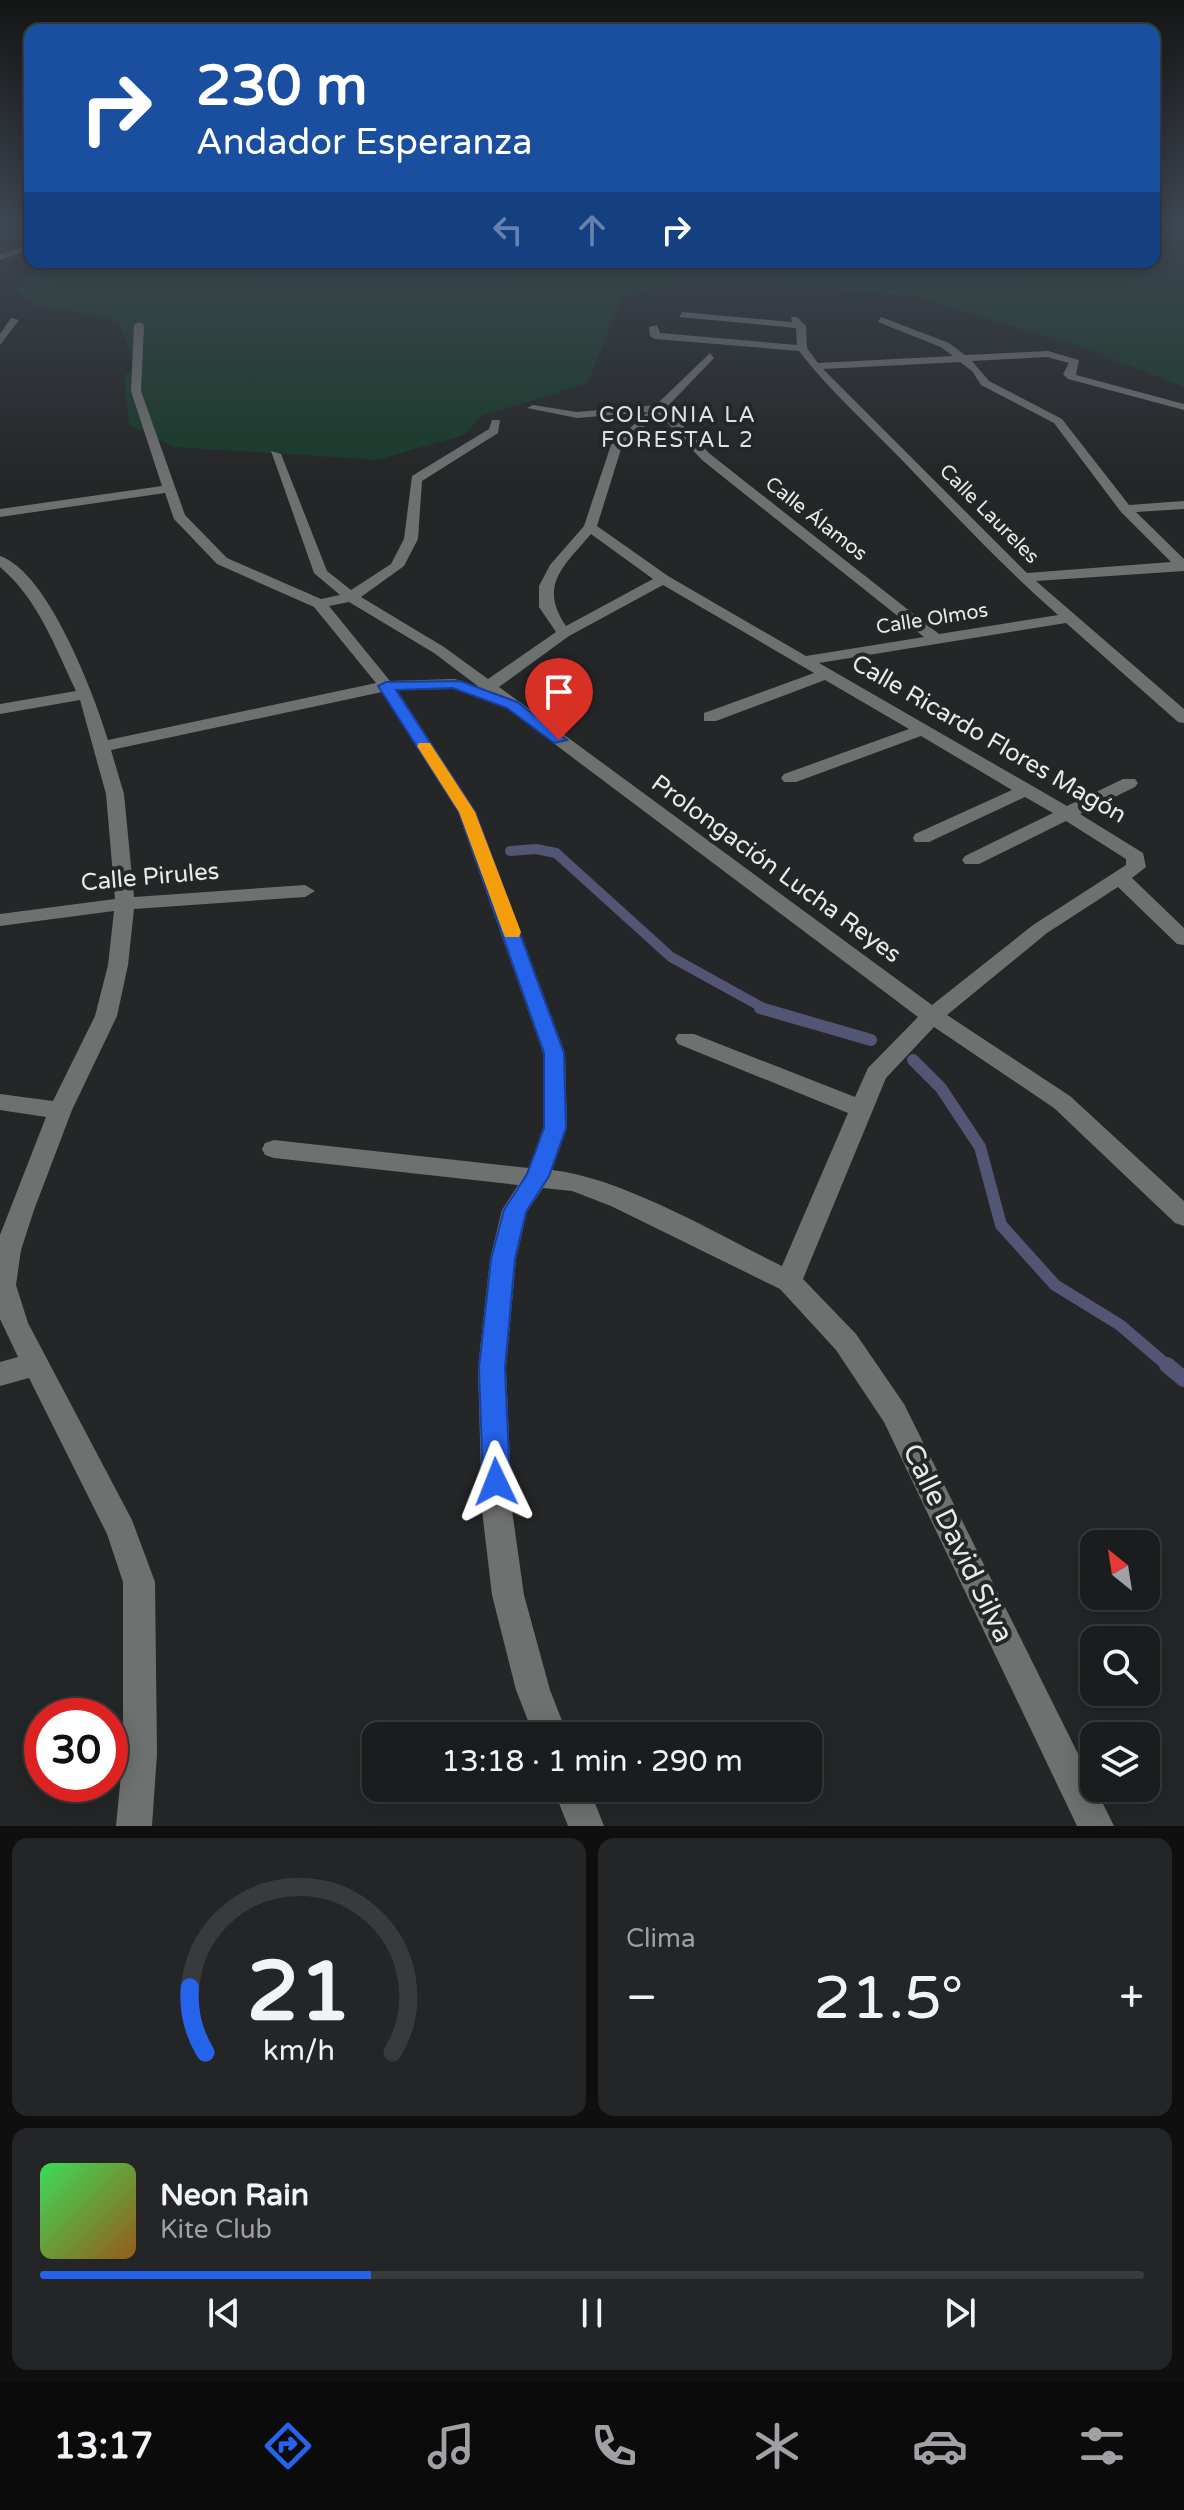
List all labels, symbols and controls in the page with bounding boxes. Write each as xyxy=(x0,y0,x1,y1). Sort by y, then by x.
text: 230 m xyxy=(196,53,367,120)
icon: right xyxy=(64,56,168,160)
text: Andador Esperanza xyxy=(196,121,533,164)
icon: left xyxy=(486,208,530,252)
icon: ahead xyxy=(570,208,614,252)
icon: right xyxy=(654,208,698,252)
district label: COLONIA LA FORESTAL 2 xyxy=(599,402,757,453)
street label: Calle Laureles xyxy=(934,459,1044,569)
street label: Calle Álamos xyxy=(760,471,872,566)
street label: Calle Olmos xyxy=(874,598,990,640)
street label: Calle Ricardo Flores Magón xyxy=(847,648,1131,830)
pin xyxy=(525,658,593,740)
icon: arrive xyxy=(537,670,581,714)
street label: Prolongación Lucha Reyes xyxy=(646,769,906,969)
street label: Calle Pirules xyxy=(80,857,220,897)
street label: Calle David Silva xyxy=(895,1438,1021,1648)
position arrow xyxy=(454,1440,538,1524)
north arrow xyxy=(1080,1530,1160,1610)
map controls xyxy=(1080,1530,1160,1802)
button: search xyxy=(1080,1626,1160,1706)
speed limit sign: 30 xyxy=(24,1698,128,1802)
button: layers xyxy=(1080,1722,1160,1802)
text: 13:18 · 1 min · 290 m xyxy=(441,1743,743,1780)
text: Clima xyxy=(626,1923,696,1954)
text: 21 xyxy=(247,1943,351,2043)
text: 21.5° xyxy=(813,1963,963,2035)
text: − xyxy=(626,1972,657,2025)
text: + xyxy=(1119,1972,1144,2025)
text: km/h xyxy=(263,2034,335,2068)
text: Neon Rain xyxy=(160,2177,309,2214)
text: Kite Club xyxy=(160,2214,272,2245)
icon: previous xyxy=(202,2291,246,2335)
icon: pause xyxy=(570,2291,614,2335)
icon: next xyxy=(938,2291,982,2335)
icon: directions xyxy=(260,2418,316,2474)
icon: music xyxy=(423,2418,479,2474)
icon: phone xyxy=(586,2418,642,2474)
icon: climate xyxy=(749,2418,805,2474)
icon: car xyxy=(912,2418,968,2474)
icon: filters xyxy=(1074,2418,1130,2474)
text: 13:17 xyxy=(53,2425,153,2468)

